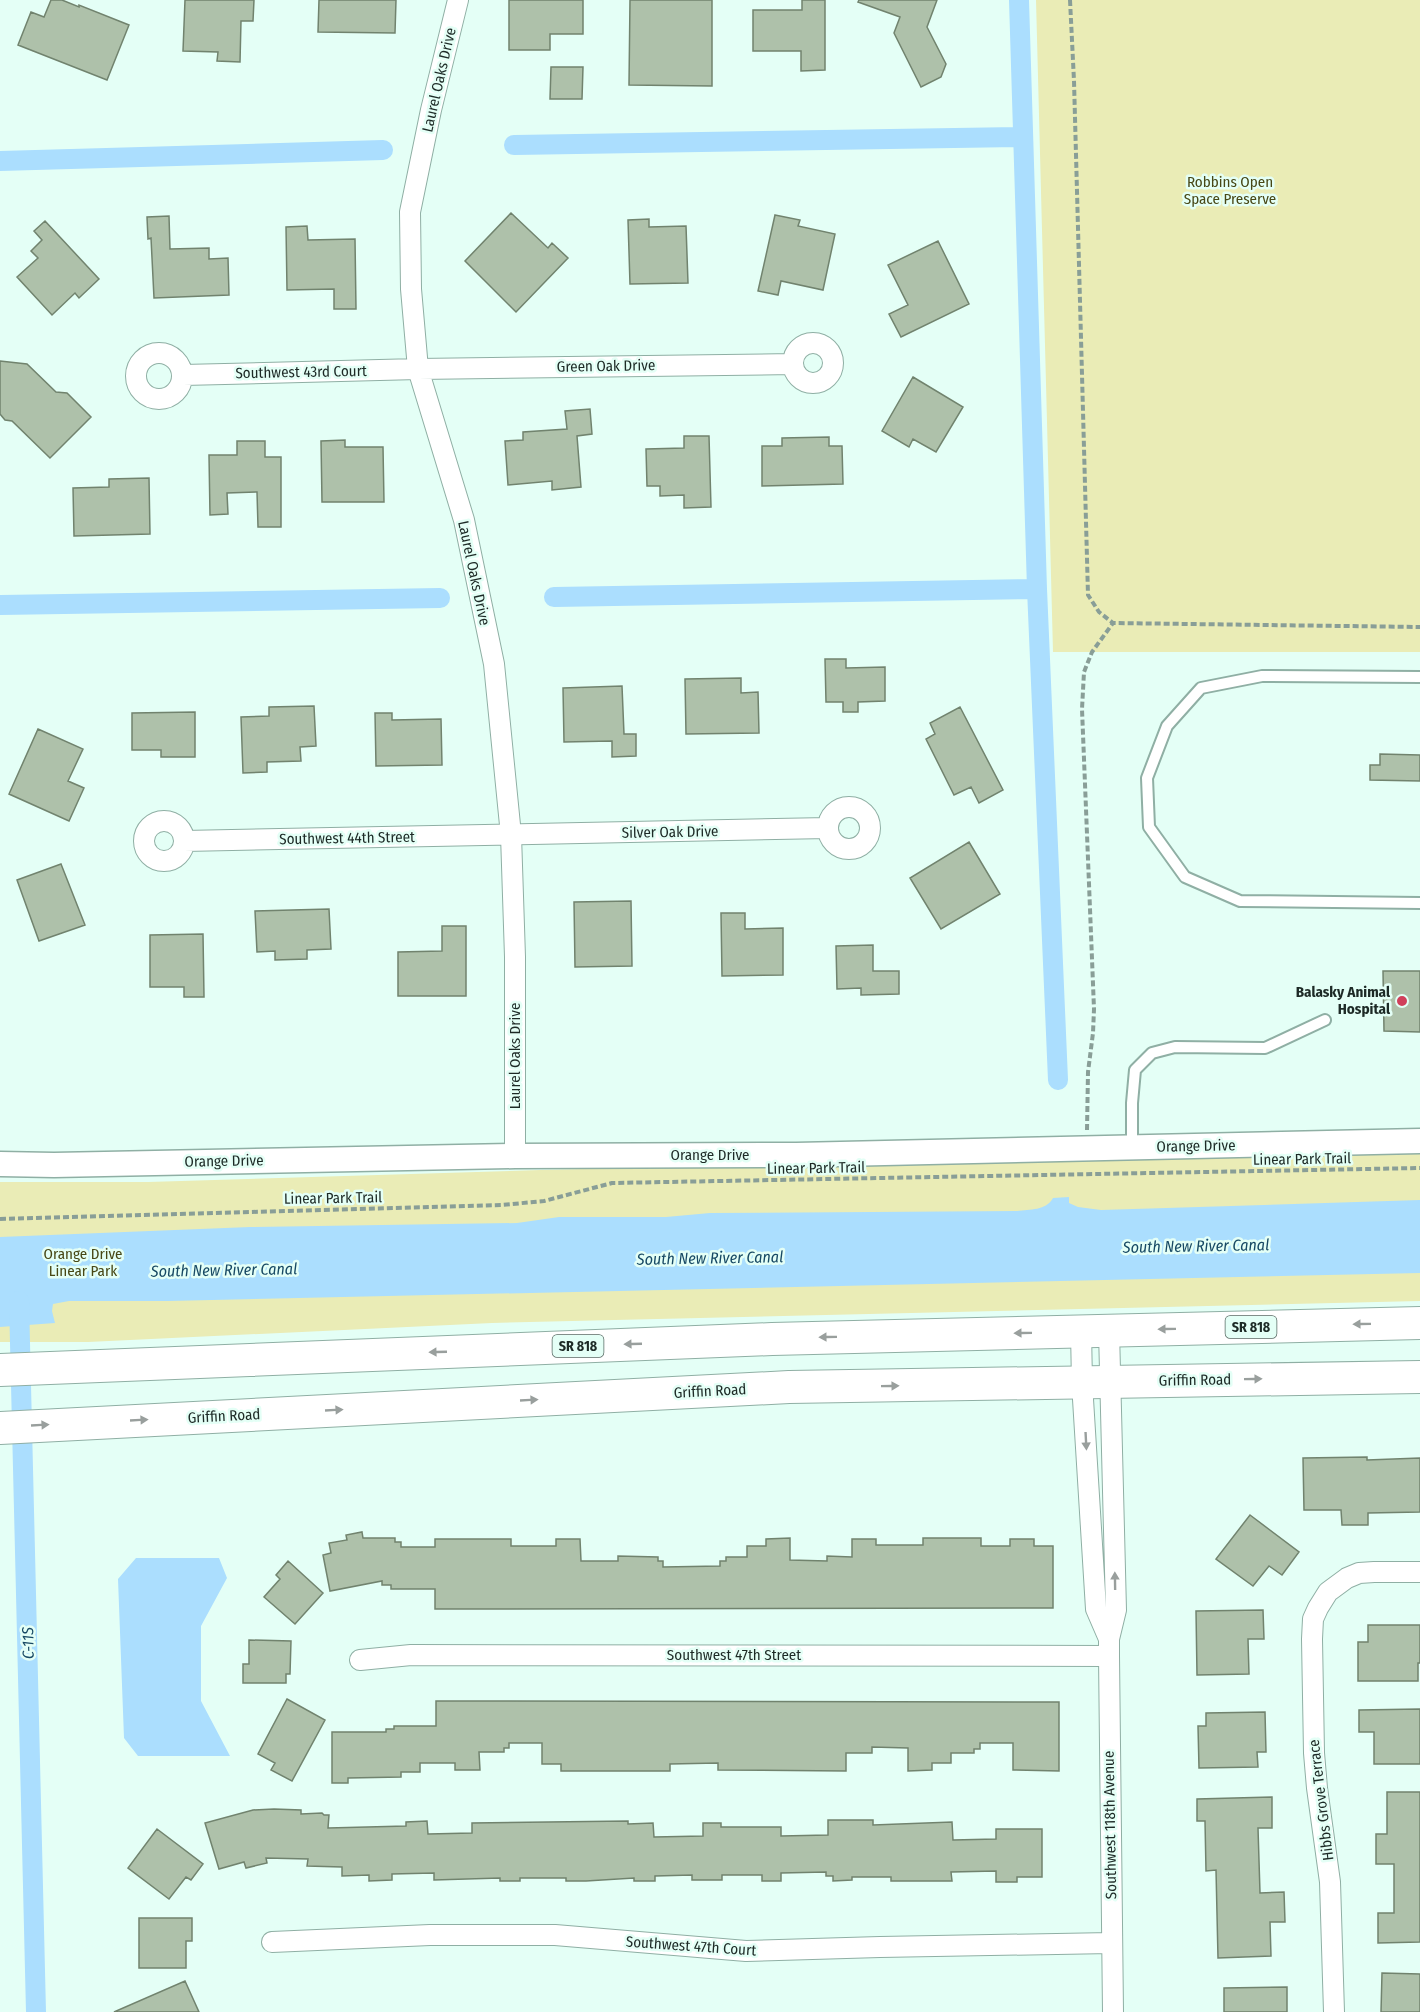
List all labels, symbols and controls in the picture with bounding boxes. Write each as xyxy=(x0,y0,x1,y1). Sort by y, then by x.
street label: Laurel Oaks Drive xyxy=(418,26,460,134)
park label: Robbins Open Space Preserve xyxy=(1184,173,1276,208)
street label: Green Oak Drive xyxy=(557,356,655,376)
street label: Southwest 43rd Court xyxy=(235,362,367,382)
street label: Laurel Oaks Drive xyxy=(454,519,494,627)
street label: Silver Oak Drive xyxy=(621,822,719,842)
street label: Southwest 44th Street xyxy=(279,828,415,848)
place label: Balasky Animal Hospital xyxy=(1296,983,1391,1018)
marker: Balasky Animal Hospital xyxy=(1395,994,1409,1008)
street label: Laurel Oaks Drive xyxy=(506,1003,524,1109)
street label: Orange Drive xyxy=(1156,1136,1236,1156)
street label: Orange Drive xyxy=(671,1146,749,1164)
street label: Linear Park Trail xyxy=(1253,1149,1351,1169)
street label: Orange Drive xyxy=(184,1151,264,1171)
street label: Linear Park Trail xyxy=(767,1158,865,1178)
street label: Linear Park Trail xyxy=(284,1188,382,1208)
water label: South New River Canal xyxy=(1122,1235,1269,1257)
park label: Orange Drive Linear Park xyxy=(44,1245,122,1280)
water label: South New River Canal xyxy=(636,1247,783,1269)
water label: South New River Canal xyxy=(150,1259,297,1281)
road number: SR 818 xyxy=(1226,1316,1276,1338)
one-way arrow xyxy=(1352,1320,1371,1329)
one-way arrow xyxy=(1157,1325,1176,1334)
one-way arrow xyxy=(1013,1328,1032,1337)
one-way arrow xyxy=(818,1333,837,1342)
road number: SR 818 xyxy=(552,1335,604,1357)
one-way arrow xyxy=(623,1340,642,1349)
one-way arrow xyxy=(429,1348,448,1357)
street label: Griffin Road xyxy=(1159,1370,1231,1390)
one-way arrow xyxy=(1243,1375,1262,1384)
street label: Griffin Road xyxy=(673,1380,747,1402)
one-way arrow xyxy=(880,1381,899,1391)
one-way arrow xyxy=(519,1396,538,1405)
street label: Griffin Road xyxy=(187,1405,261,1427)
one-way arrow xyxy=(324,1406,343,1415)
one-way arrow xyxy=(130,1416,149,1425)
one-way arrow xyxy=(31,1421,50,1430)
one-way arrow xyxy=(1081,1431,1091,1450)
one-way arrow xyxy=(1111,1571,1120,1590)
water label: C-11S xyxy=(18,1627,38,1659)
street label: Southwest 47th Street xyxy=(667,1646,801,1664)
street label: Hibbs Grove Terrace xyxy=(1305,1738,1337,1862)
street label: Southwest 118th Avenue xyxy=(1100,1751,1120,1899)
street label: Southwest 47th Court xyxy=(625,1932,757,1960)

